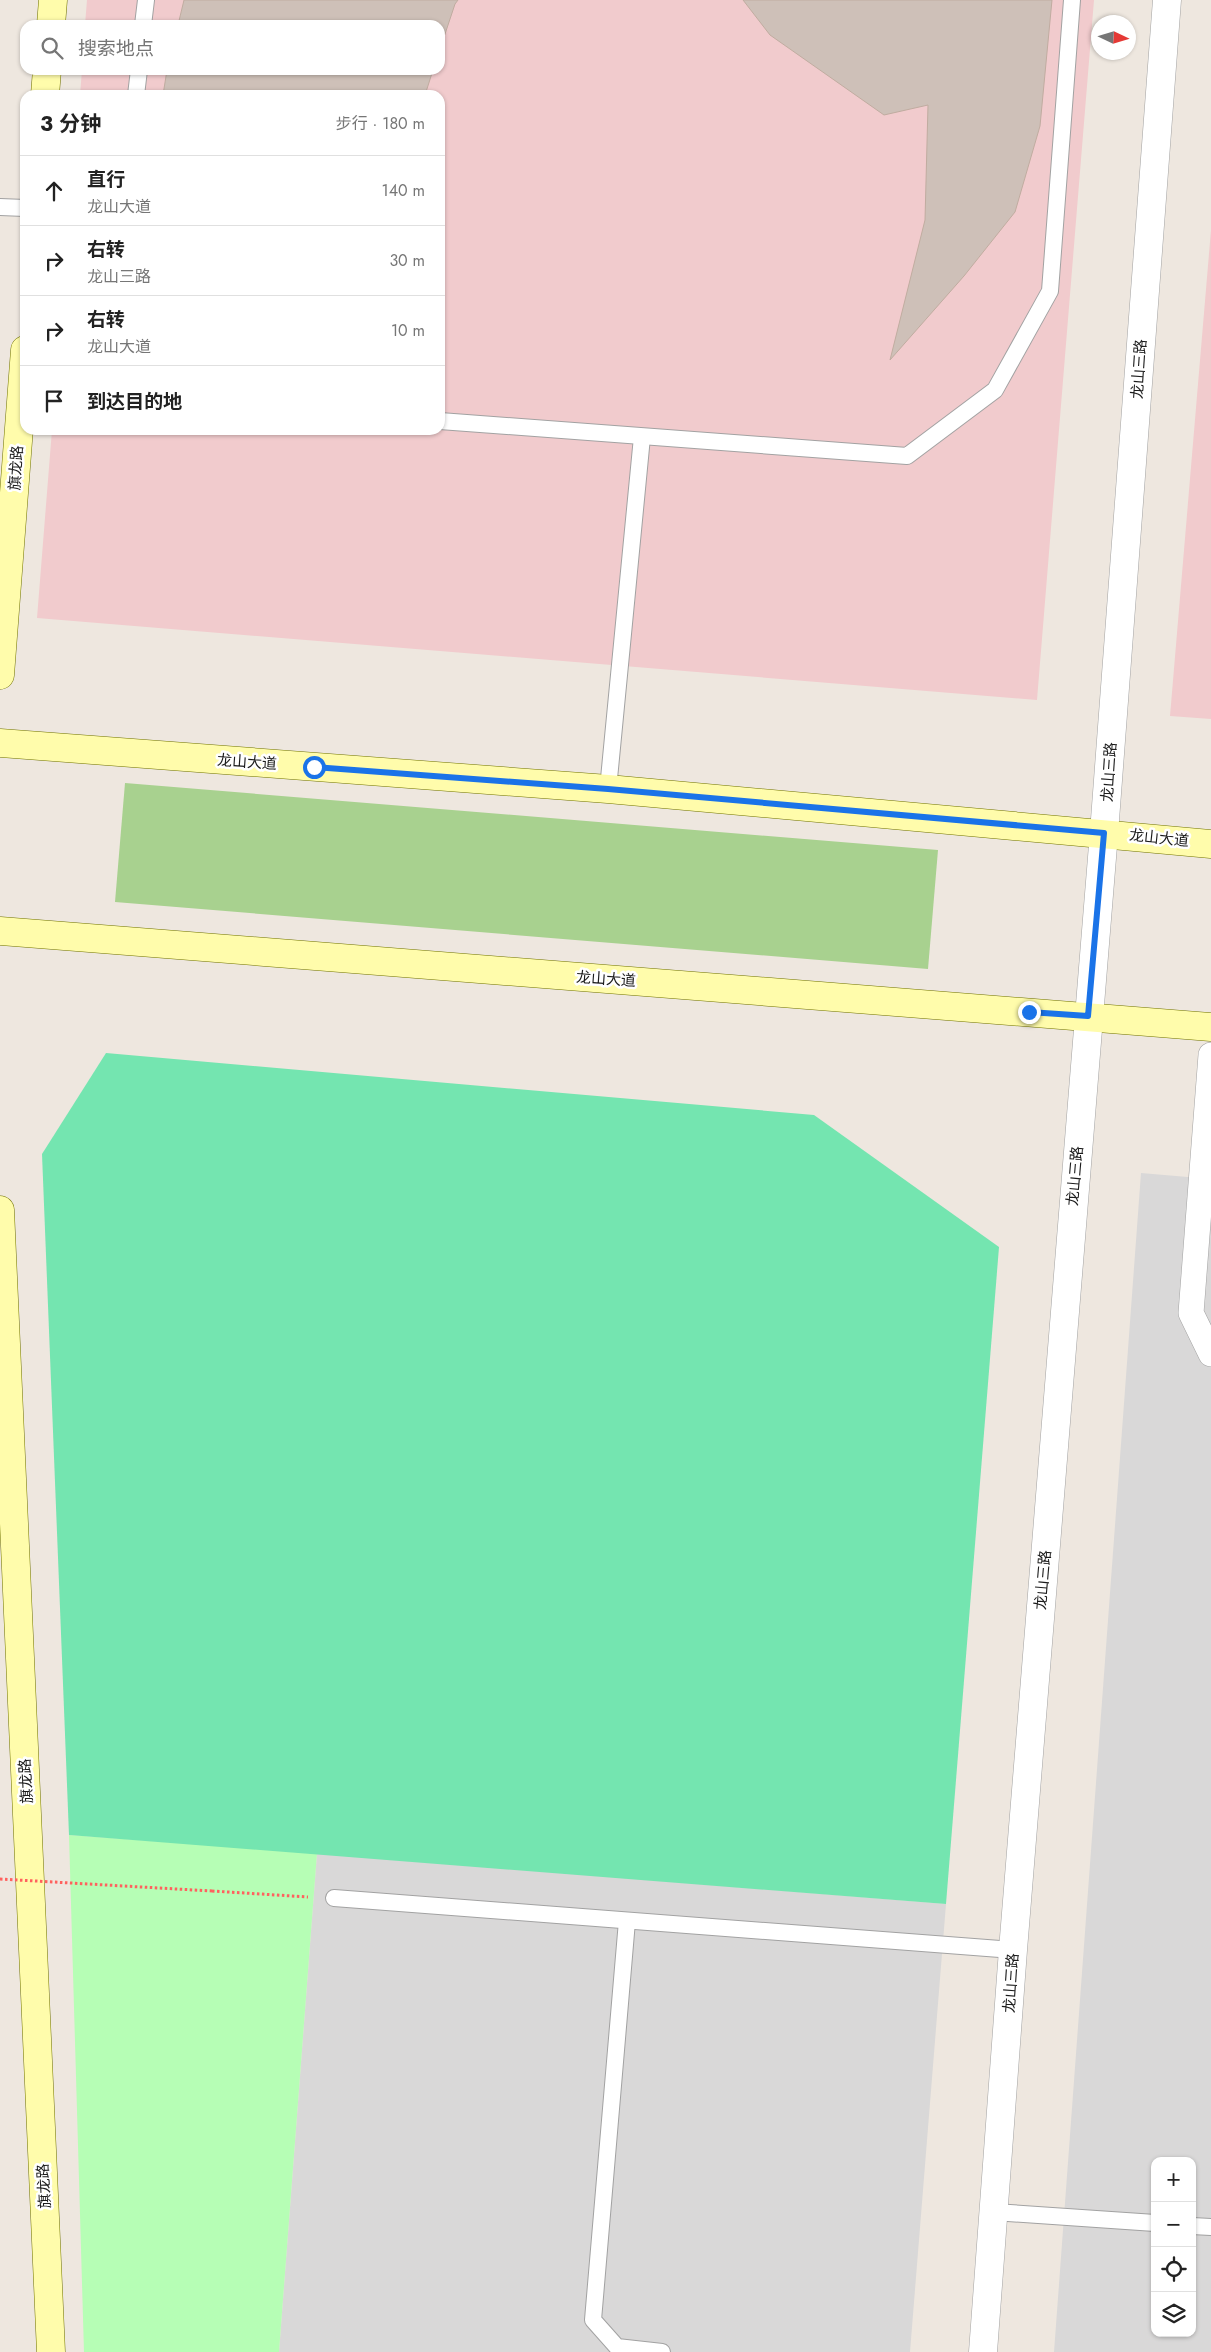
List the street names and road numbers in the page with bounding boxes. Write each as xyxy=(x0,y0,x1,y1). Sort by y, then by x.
street label: 龙山三路 xyxy=(1126,338,1152,400)
street label: 旗龙路 xyxy=(3,445,29,491)
street label: 龙山三路 xyxy=(1096,741,1122,803)
street label: 龙山大道 xyxy=(216,749,278,775)
street label: 龙山大道 xyxy=(1128,824,1190,852)
street label: 龙山大道 xyxy=(575,966,637,992)
street label: 龙山三路 xyxy=(1061,1145,1089,1207)
street label: 龙山三路 xyxy=(1029,1549,1057,1611)
street label: 旗龙路 xyxy=(14,1758,38,1804)
street label: 龙山三路 xyxy=(998,1952,1024,2014)
street label: 旗龙路 xyxy=(32,2163,56,2209)

